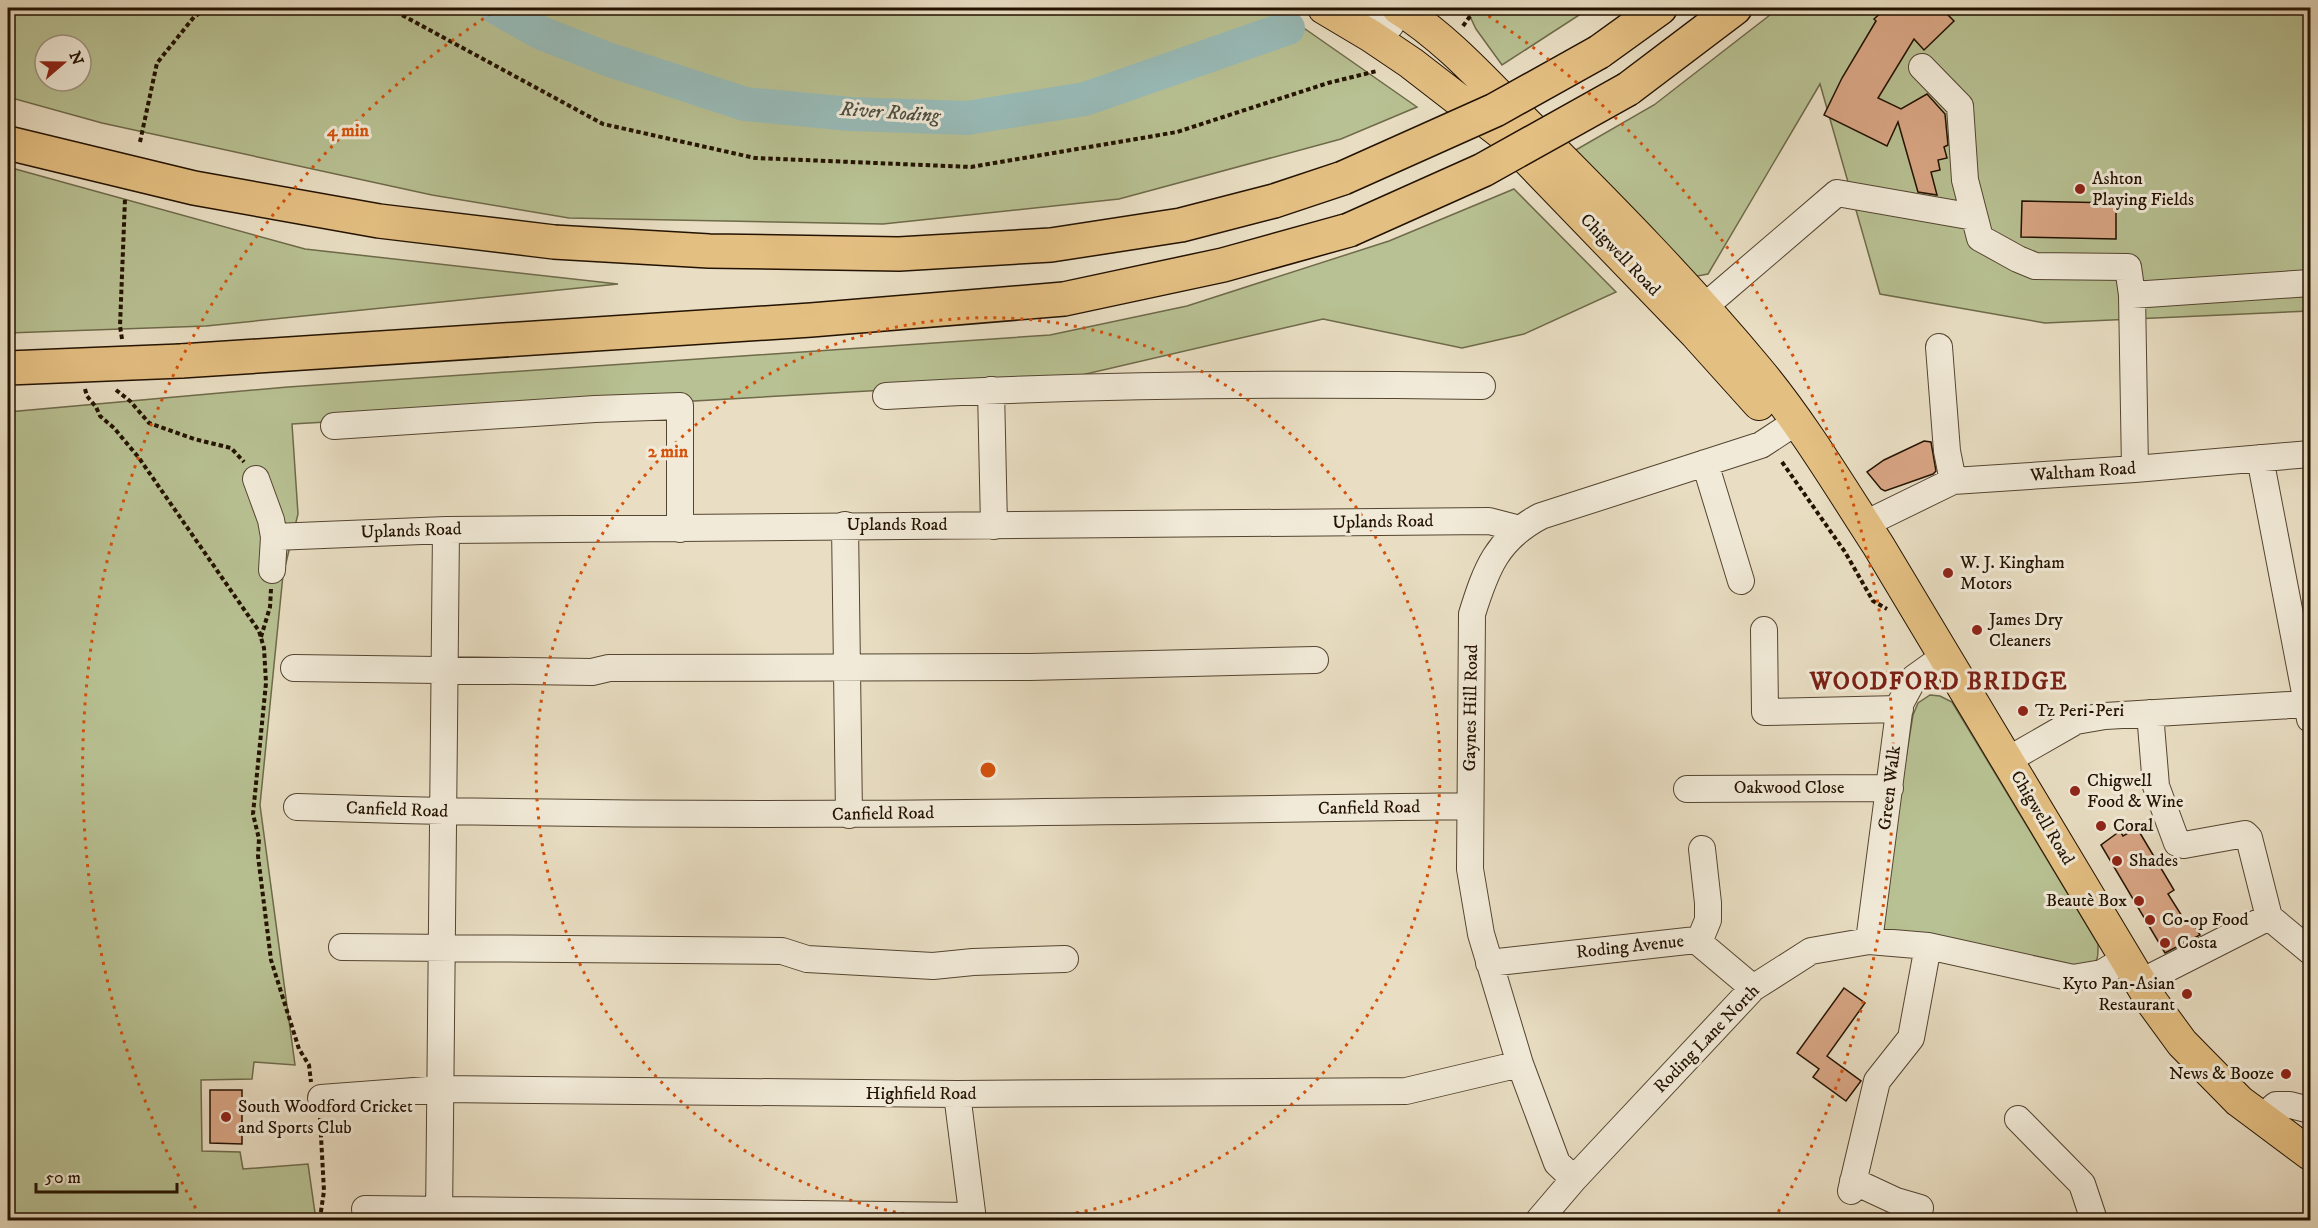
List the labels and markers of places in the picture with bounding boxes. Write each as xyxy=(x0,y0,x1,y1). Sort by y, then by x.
place label: Ashton Playing Fields xyxy=(2092,168,2194,211)
marker: Ashton Playing Fields xyxy=(2073,182,2087,196)
place label: W. J. Kingham Motors xyxy=(1959,552,2065,595)
marker: W. J. Kingham Motors xyxy=(1941,566,1955,580)
place label: James Dry Cleaners xyxy=(1987,609,2063,652)
marker: James Dry Cleaners xyxy=(1970,623,1984,637)
place label: Tz Peri-Peri xyxy=(2035,700,2124,722)
marker: Tz Peri-Peri xyxy=(2016,704,2030,718)
centre of rings xyxy=(978,760,998,780)
place label: Chigwell Food & Wine xyxy=(2087,770,2183,813)
marker: Chigwell Food & Wine xyxy=(2068,784,2082,798)
place label: Coral xyxy=(2113,815,2154,837)
marker: Coral xyxy=(2094,819,2108,833)
place label: Shades xyxy=(2129,850,2178,872)
marker: Shades xyxy=(2110,854,2124,868)
place label: Beautè Box xyxy=(2046,890,2127,912)
marker: Beautè Box xyxy=(2132,894,2146,908)
place label: Co-op Food xyxy=(2162,909,2249,931)
marker: Co-op Food xyxy=(2143,913,2157,927)
place label: Costa xyxy=(2177,932,2218,954)
marker: Costa xyxy=(2158,936,2172,950)
place label: Kyto Pan-Asian Restaurant xyxy=(2062,973,2176,1016)
marker: Kyto Pan-Asian Restaurant xyxy=(2180,987,2194,1001)
place label: News & Booze xyxy=(2169,1063,2274,1085)
marker: News & Booze xyxy=(2279,1067,2293,1081)
place label: South Woodford Cricket and Sports Club xyxy=(238,1096,413,1139)
marker: South Woodford Cricket and Sports Club xyxy=(219,1110,233,1124)

